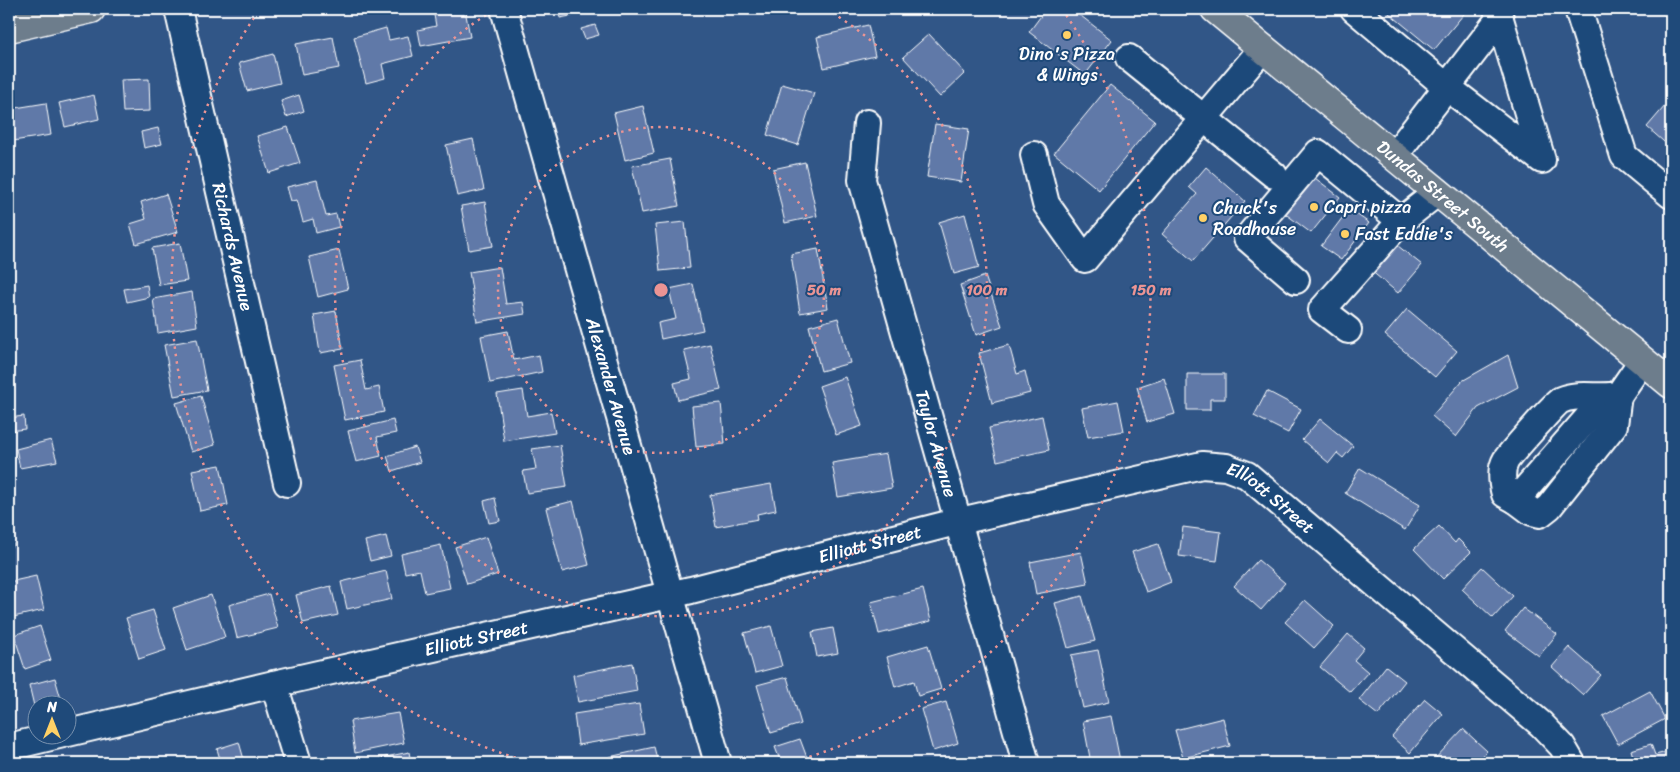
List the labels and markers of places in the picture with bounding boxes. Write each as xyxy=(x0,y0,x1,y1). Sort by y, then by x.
marker: Dino's Pizza & Wings xyxy=(1061,29,1073,41)
place label: Dino's Pizza & Wings xyxy=(1019,38,1115,91)
place label: Capri pizza xyxy=(1324,191,1411,223)
place label: Chuck's Roadhouse xyxy=(1213,192,1296,245)
marker: Capri pizza xyxy=(1308,201,1320,213)
marker: Chuck's Roadhouse xyxy=(1197,212,1209,224)
place label: Fast Eddie's xyxy=(1355,218,1454,250)
marker: Fast Eddie's xyxy=(1339,228,1351,240)
centre of rings xyxy=(652,281,670,299)

